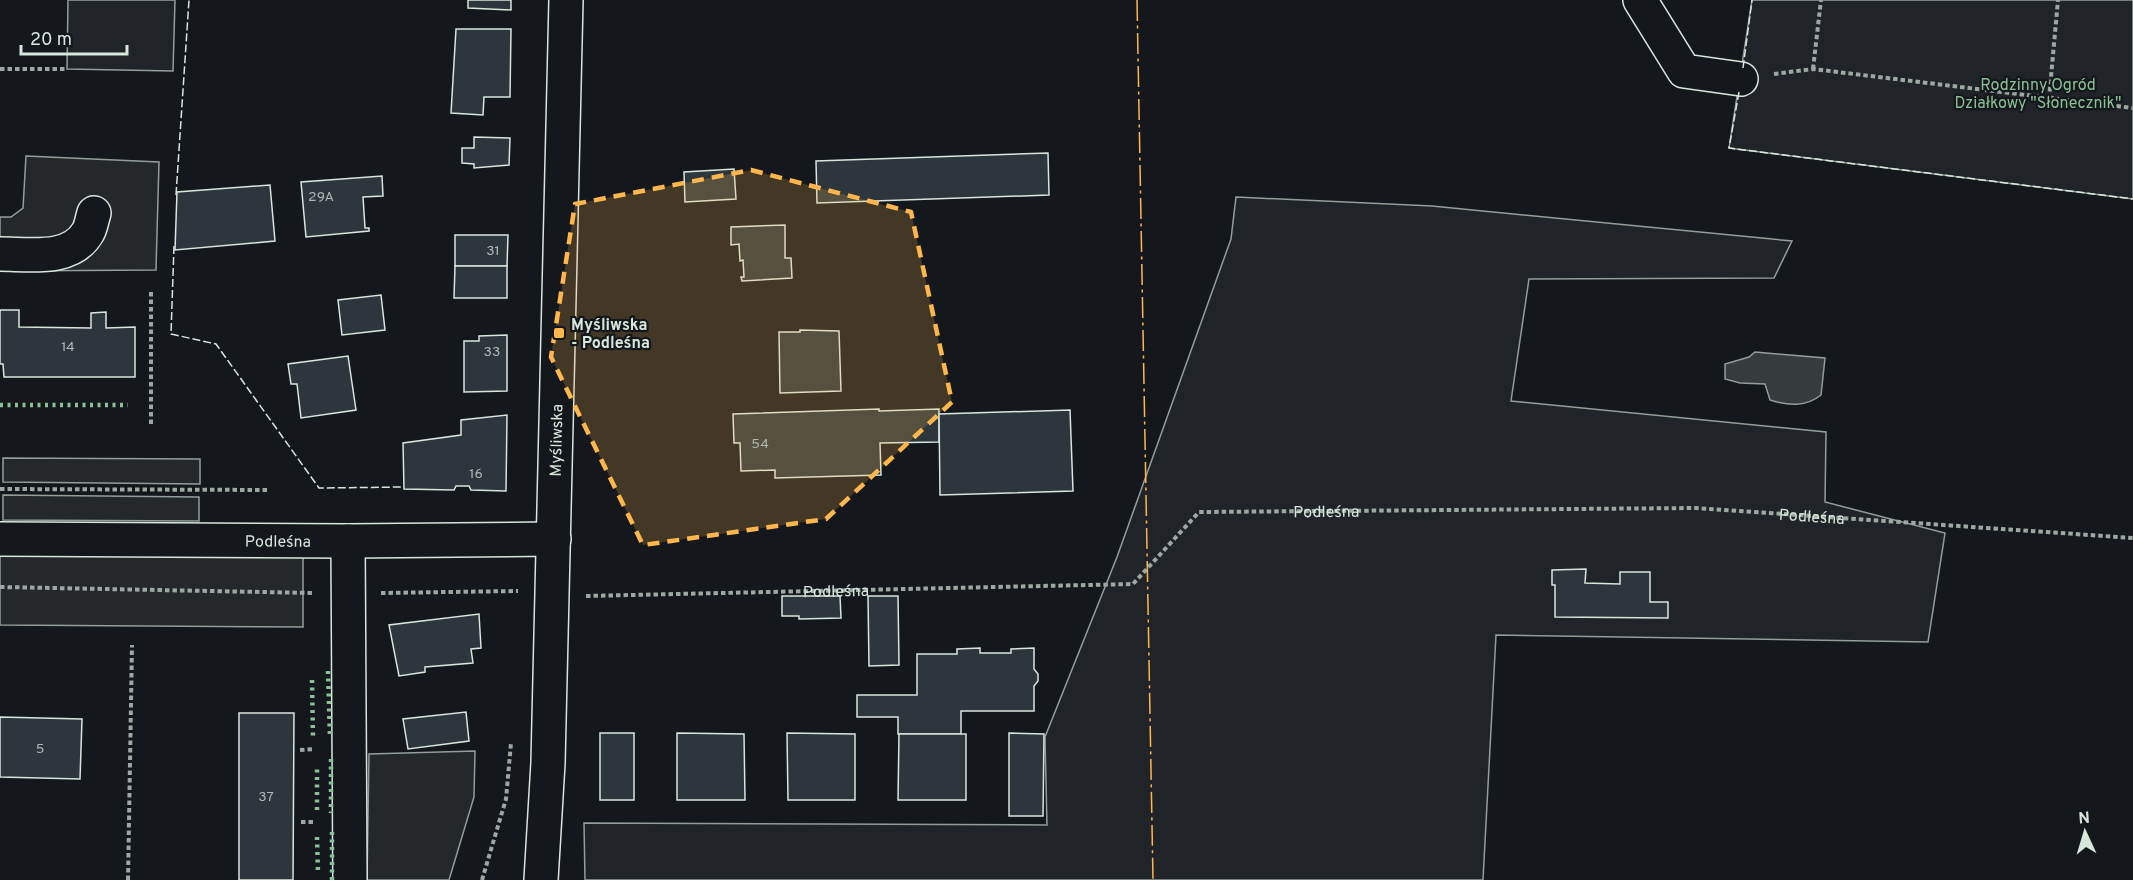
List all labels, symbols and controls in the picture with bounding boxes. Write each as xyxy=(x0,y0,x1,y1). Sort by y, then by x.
scale bar xyxy=(21,18,128,56)
text: 20 m xyxy=(30,29,72,52)
park label: Rodzinny Ogród Działkowy "Słonecznik" xyxy=(1954,76,2122,114)
house number: 29A xyxy=(308,189,334,206)
house number: 31 xyxy=(486,243,500,260)
place label: Myśliwska - Podleśna xyxy=(571,316,650,354)
marker: Myśliwska - Podleśna xyxy=(552,326,566,340)
house number: 14 xyxy=(61,339,75,356)
house number: 33 xyxy=(484,344,500,361)
street label: Myśliwska xyxy=(547,404,568,477)
house number: 54 xyxy=(751,436,769,453)
house number: 16 xyxy=(469,466,483,483)
street label: Podleśna xyxy=(1293,503,1359,523)
street label: Podleśna xyxy=(1778,506,1845,530)
street label: Podleśna xyxy=(245,532,311,553)
street label: Podleśna xyxy=(803,582,869,603)
house number: 5 xyxy=(36,741,44,758)
house number: 37 xyxy=(258,789,274,806)
north arrow xyxy=(2055,802,2115,862)
text: N xyxy=(2078,809,2091,829)

